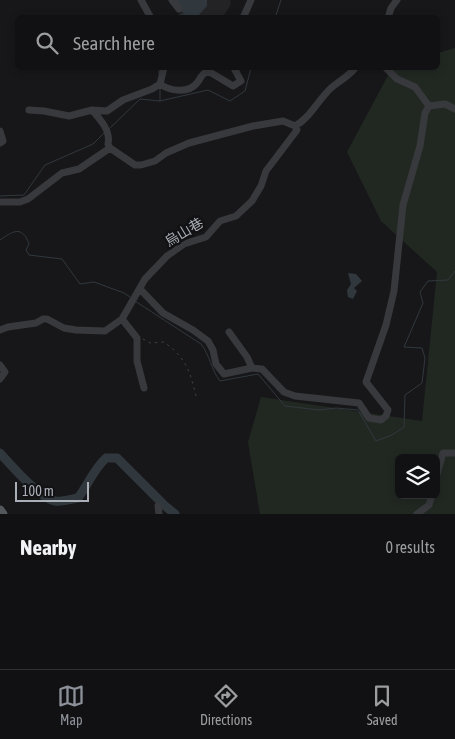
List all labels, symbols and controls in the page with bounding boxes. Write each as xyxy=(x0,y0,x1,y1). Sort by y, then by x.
search box xyxy=(15,15,440,70)
icon: search xyxy=(33,29,61,57)
text: Search here xyxy=(73,32,155,54)
street label: 烏山巷 xyxy=(162,214,206,250)
map controls xyxy=(395,454,440,499)
button: layers xyxy=(395,454,440,499)
scale bar xyxy=(15,479,89,502)
text: 100 m xyxy=(22,483,54,499)
text: Nearby xyxy=(20,535,76,559)
text: 0 results xyxy=(385,538,435,556)
tab: Map xyxy=(57,682,85,728)
tab: Directions xyxy=(200,682,252,728)
tab: Saved xyxy=(367,682,398,728)

